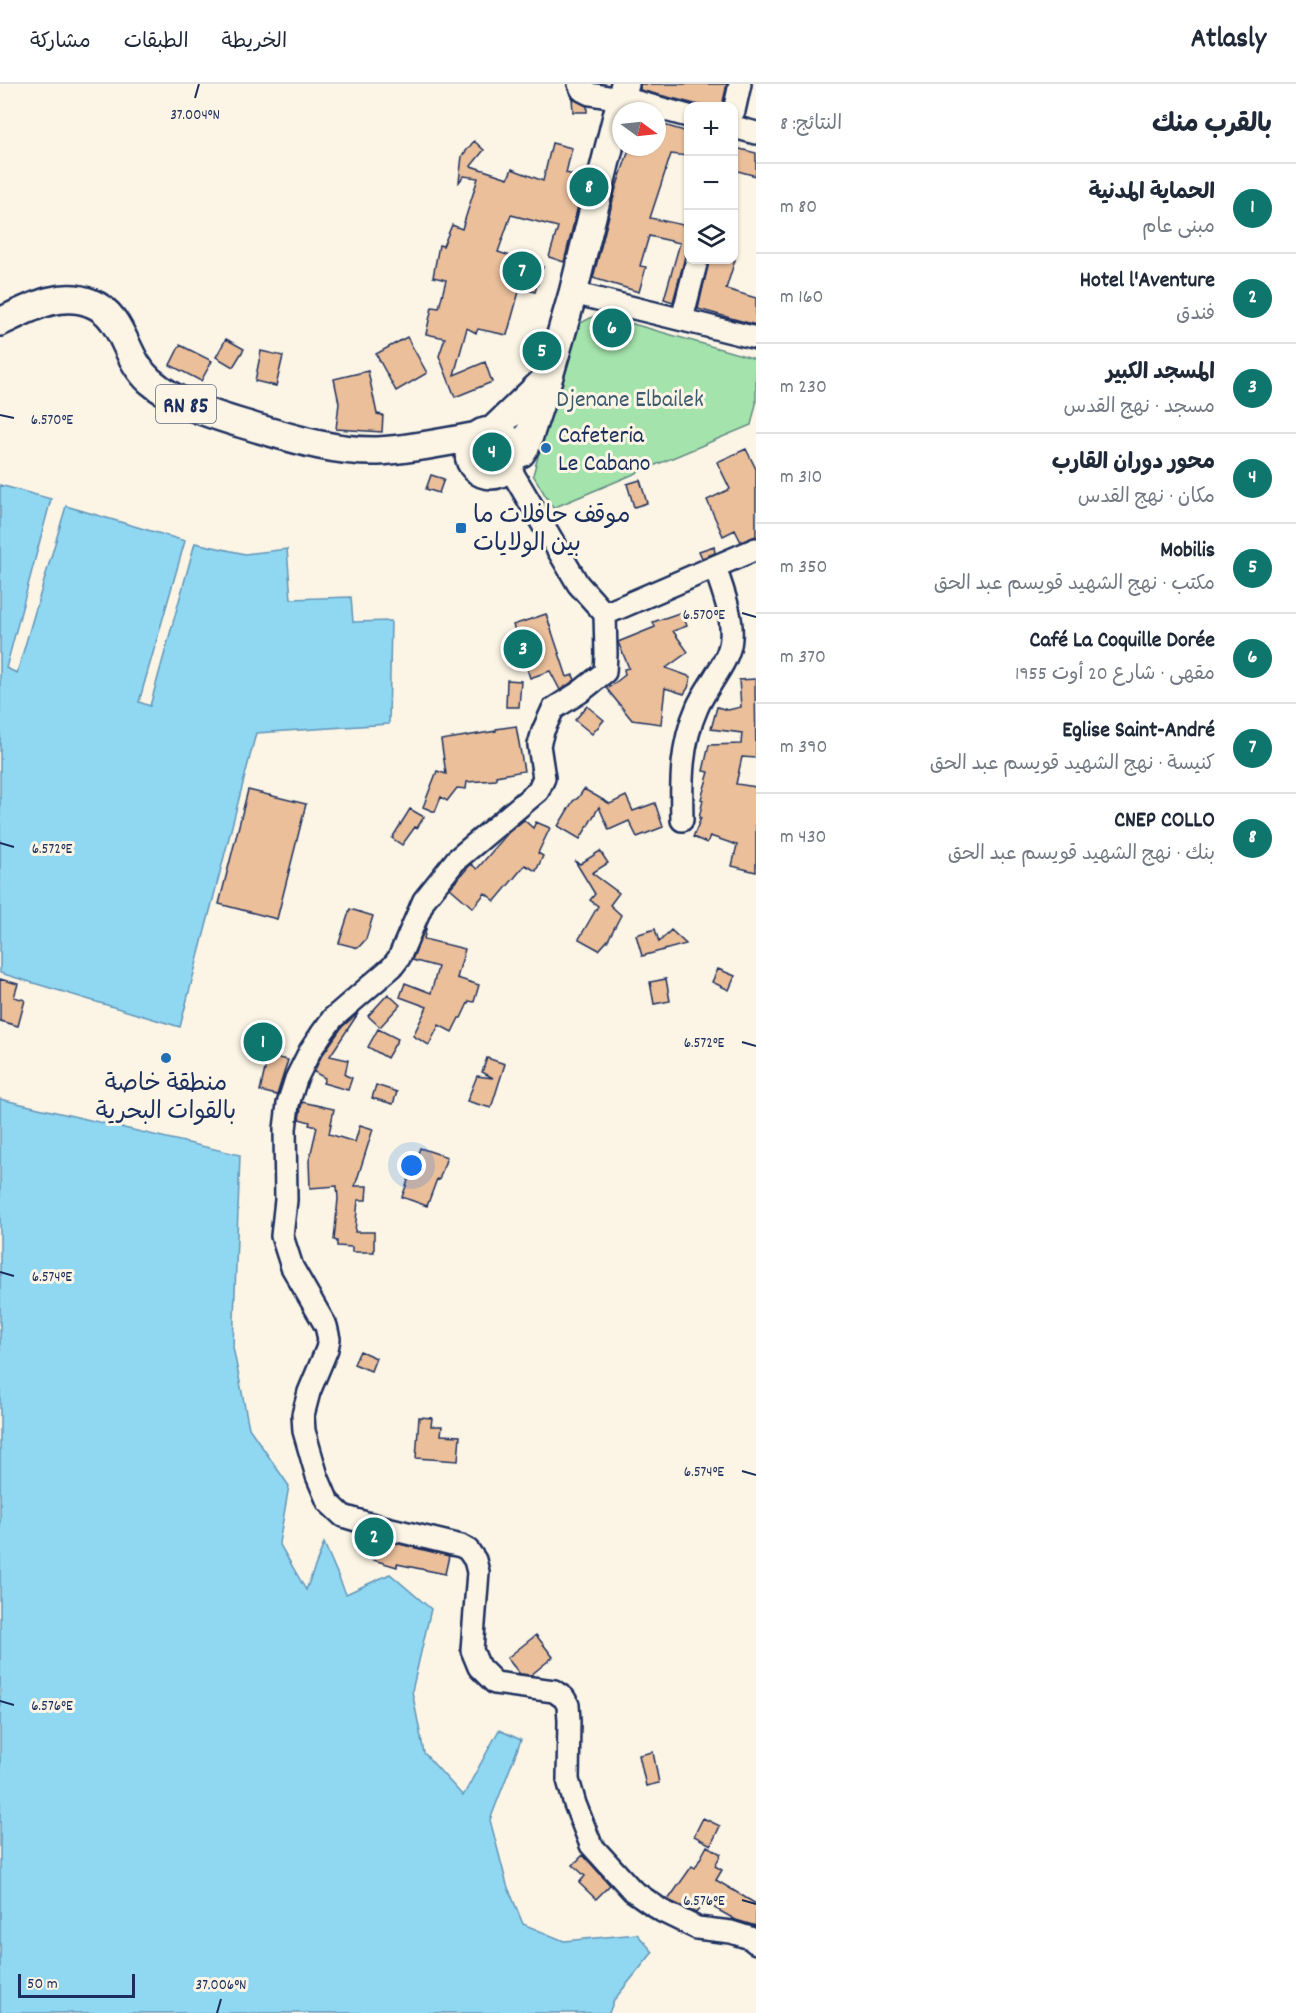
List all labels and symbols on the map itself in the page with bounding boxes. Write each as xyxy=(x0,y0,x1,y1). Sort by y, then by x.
north arrow xyxy=(612,102,666,156)
text: 37.004°N xyxy=(170,105,220,127)
pin: 8 xyxy=(570,164,608,210)
pin: 7 xyxy=(502,248,542,294)
pin: 6 xyxy=(592,306,632,350)
pin: 5 xyxy=(522,328,562,374)
park label: Djenane Elbailek xyxy=(556,384,704,418)
road number: RN 85 xyxy=(156,385,216,423)
text: 6.570°E xyxy=(31,410,73,432)
place label: Cafeteria Le Cabano xyxy=(558,420,650,482)
pin: 4 xyxy=(472,430,512,475)
marker: Cafeteria Le Cabano xyxy=(539,441,553,455)
place label: موقف حافلات ما بين الولايات xyxy=(473,500,630,562)
marker: موقف حافلات ما بين الولايات xyxy=(454,521,468,535)
text: 6.570°E xyxy=(683,605,725,627)
pin: 3 xyxy=(504,626,542,672)
text: 6.572°E xyxy=(32,839,73,861)
pin: 1 xyxy=(244,1020,282,1064)
text: 6.572°E xyxy=(684,1033,725,1055)
marker: منطقة خاصة بالقوات البحرية xyxy=(159,1051,173,1065)
place label: منطقة خاصة بالقوات البحرية xyxy=(96,1068,236,1130)
your location xyxy=(397,1151,426,1180)
text: 6.574°E xyxy=(32,1267,72,1289)
text: 6.574°E xyxy=(684,1462,724,1484)
pin: 2 xyxy=(354,1514,394,1560)
text: 6.576°E xyxy=(31,1696,73,1718)
text: 6.576°E xyxy=(683,1891,725,1913)
scale bar xyxy=(18,1971,135,1998)
text: 37.006°N xyxy=(196,1975,246,1997)

